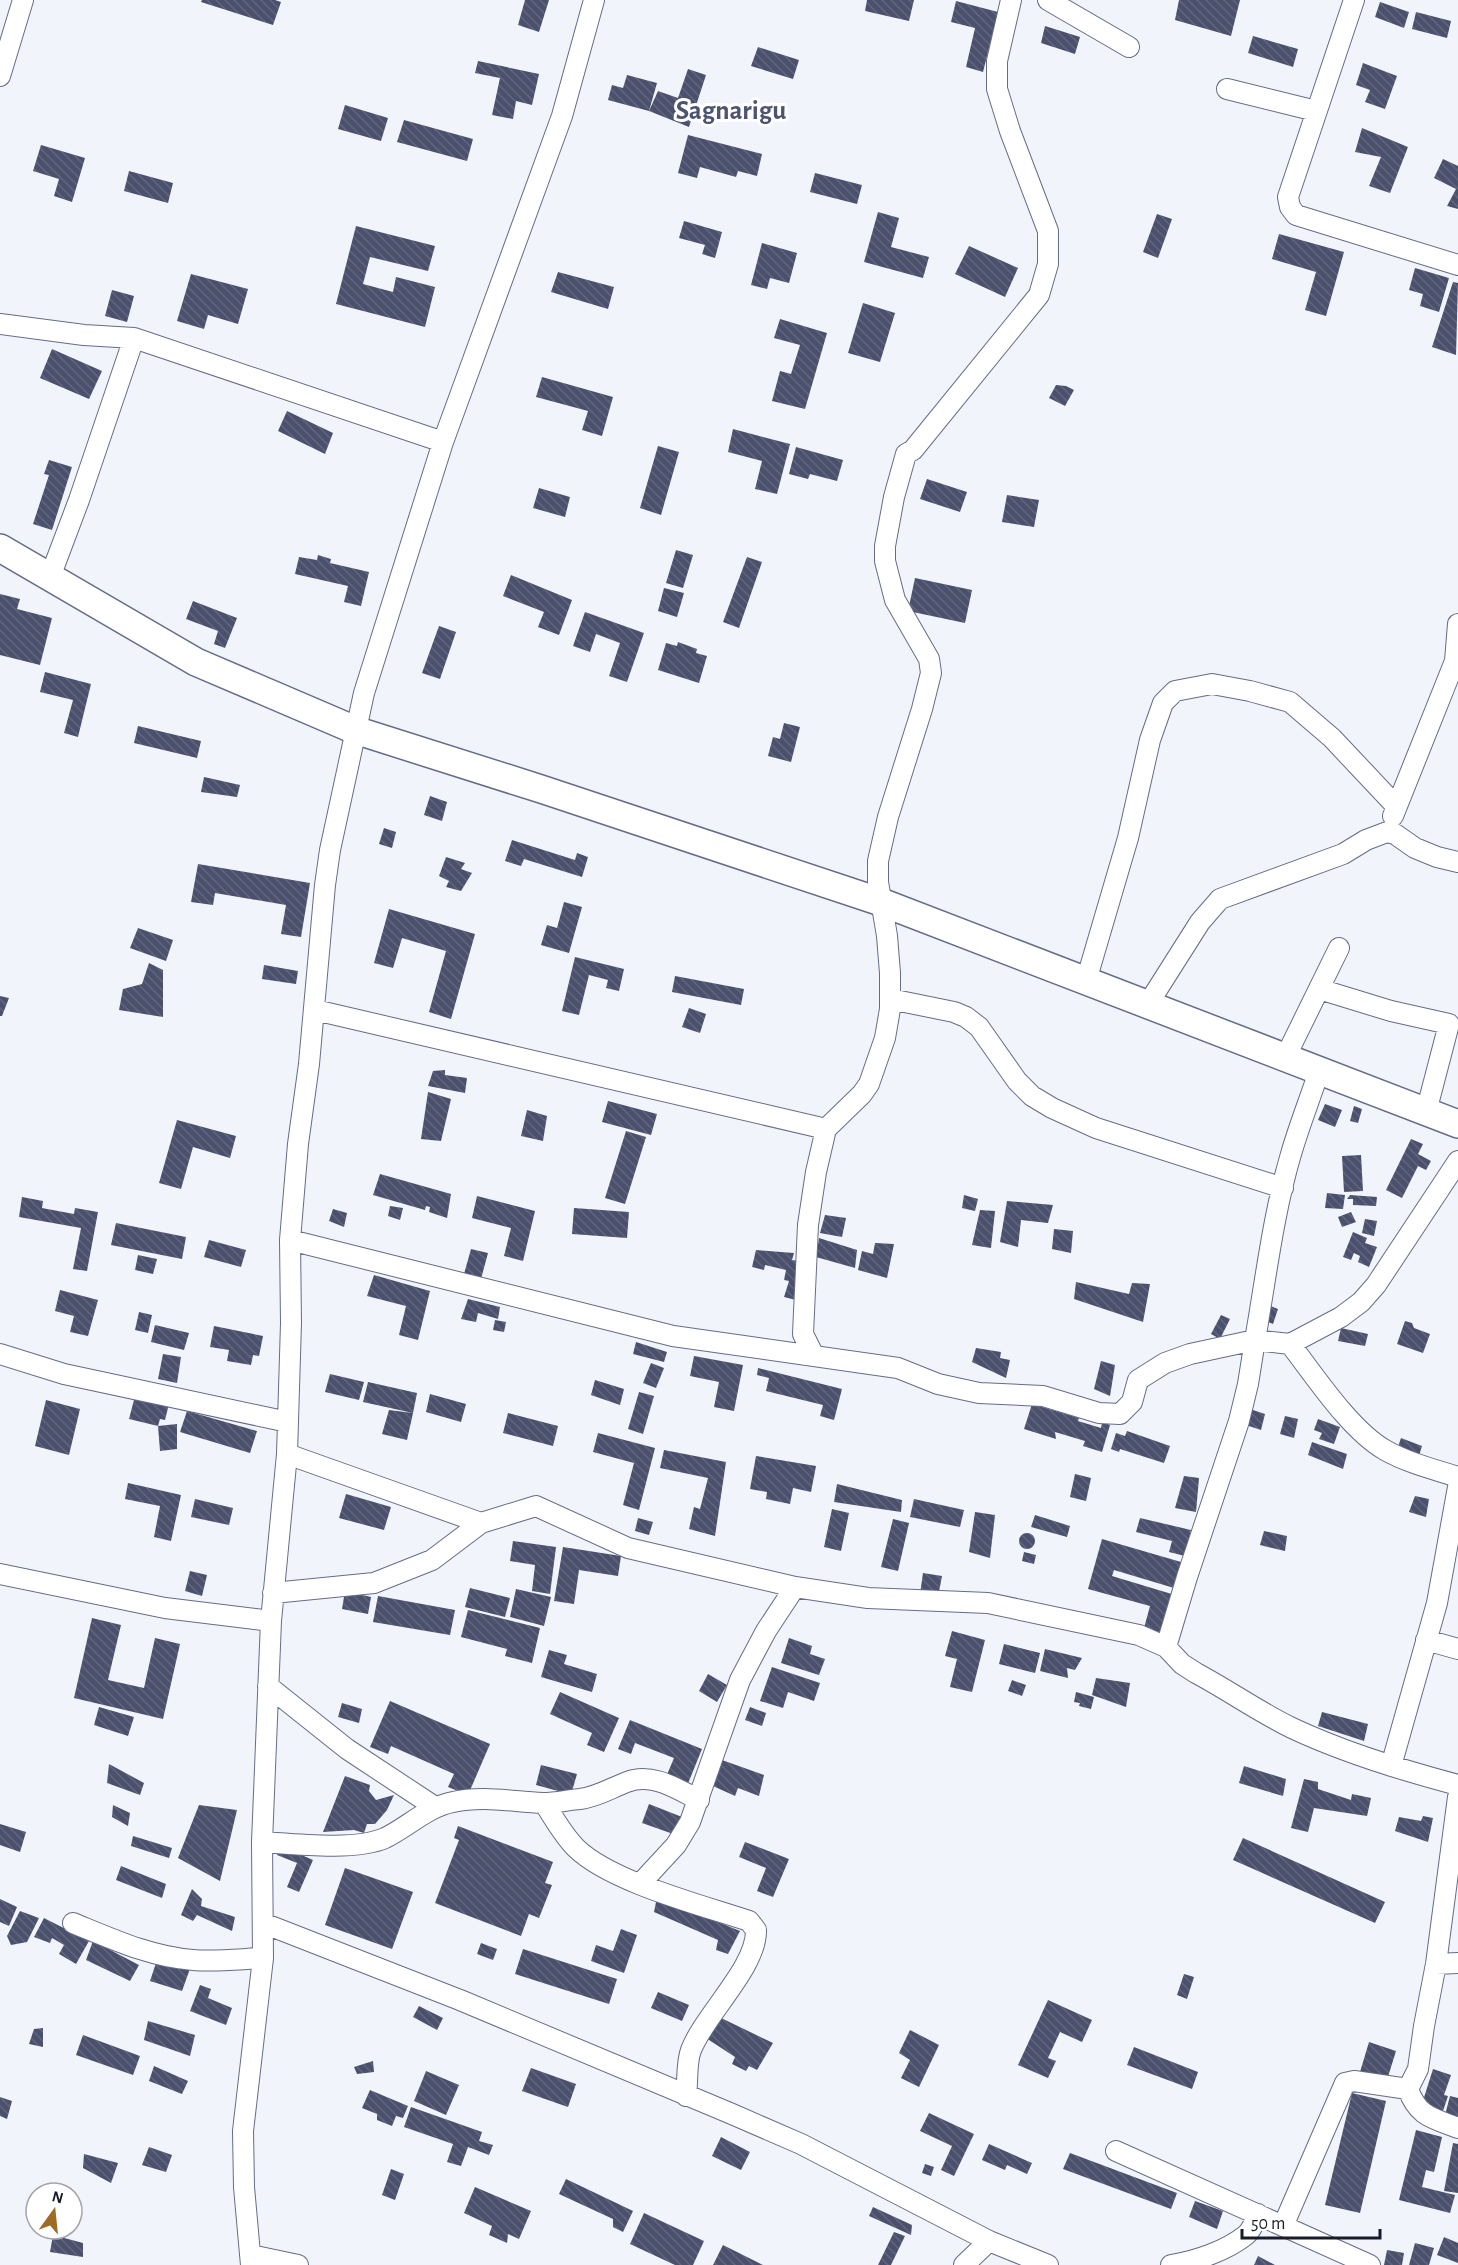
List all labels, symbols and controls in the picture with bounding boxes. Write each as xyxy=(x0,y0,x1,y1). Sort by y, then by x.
district label: Sagnarigu xyxy=(676,97,786,124)
north arrow xyxy=(24,2181,84,2241)
text: N xyxy=(50,2188,65,2207)
scale bar xyxy=(1242,2202,1380,2240)
text: 50 m xyxy=(1251,2215,1285,2233)

